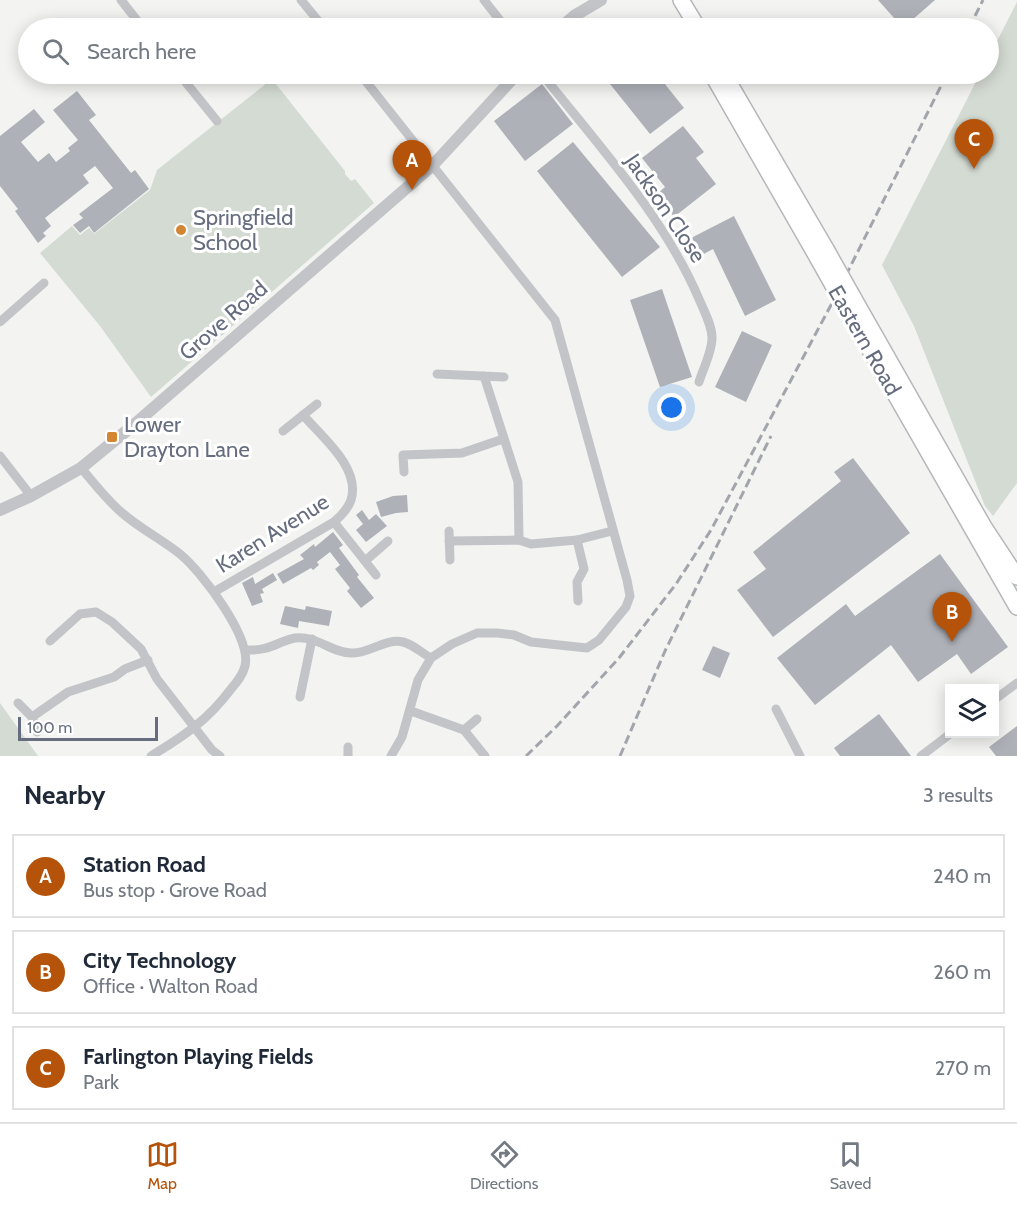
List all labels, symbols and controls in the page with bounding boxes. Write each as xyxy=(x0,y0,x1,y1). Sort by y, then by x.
search box xyxy=(18,18,999,84)
icon: search xyxy=(39,35,72,68)
text: Search here xyxy=(87,38,196,65)
pin: C xyxy=(954,120,994,169)
pin: A xyxy=(392,140,432,190)
street label: Jackson Close xyxy=(619,148,712,268)
place label: Springfield School xyxy=(193,204,293,256)
marker: Springfield School xyxy=(174,223,188,237)
street label: Grove Road xyxy=(174,275,273,366)
street label: Eastern Road xyxy=(822,281,907,400)
your location xyxy=(657,393,686,422)
place label: Lower Drayton Lane xyxy=(124,411,250,463)
marker: Lower Drayton Lane xyxy=(105,430,119,444)
street label: Karen Avenue xyxy=(211,488,334,579)
pin: B xyxy=(932,592,972,642)
map controls xyxy=(945,684,999,738)
button: layers xyxy=(945,684,999,738)
scale bar xyxy=(18,714,158,742)
text: 100 m xyxy=(27,718,72,737)
text: Nearby xyxy=(24,779,105,811)
text: 3 results xyxy=(923,783,993,807)
text: Station Road xyxy=(83,851,206,878)
text: A xyxy=(39,864,52,888)
text: 240 m xyxy=(933,864,991,888)
text: Bus stop · Grove Road xyxy=(83,878,267,902)
text: City Technology xyxy=(83,947,236,974)
text: B xyxy=(39,960,52,984)
text: 260 m xyxy=(933,960,991,984)
text: Office · Walton Road xyxy=(83,974,258,998)
text: Farlington Playing Fields xyxy=(83,1043,313,1070)
text: C xyxy=(39,1056,52,1080)
text: 270 m xyxy=(935,1056,991,1080)
text: Park xyxy=(83,1070,119,1094)
tab: Map xyxy=(146,1138,179,1193)
tab: Directions xyxy=(470,1138,538,1193)
tab: Saved xyxy=(830,1138,871,1193)

